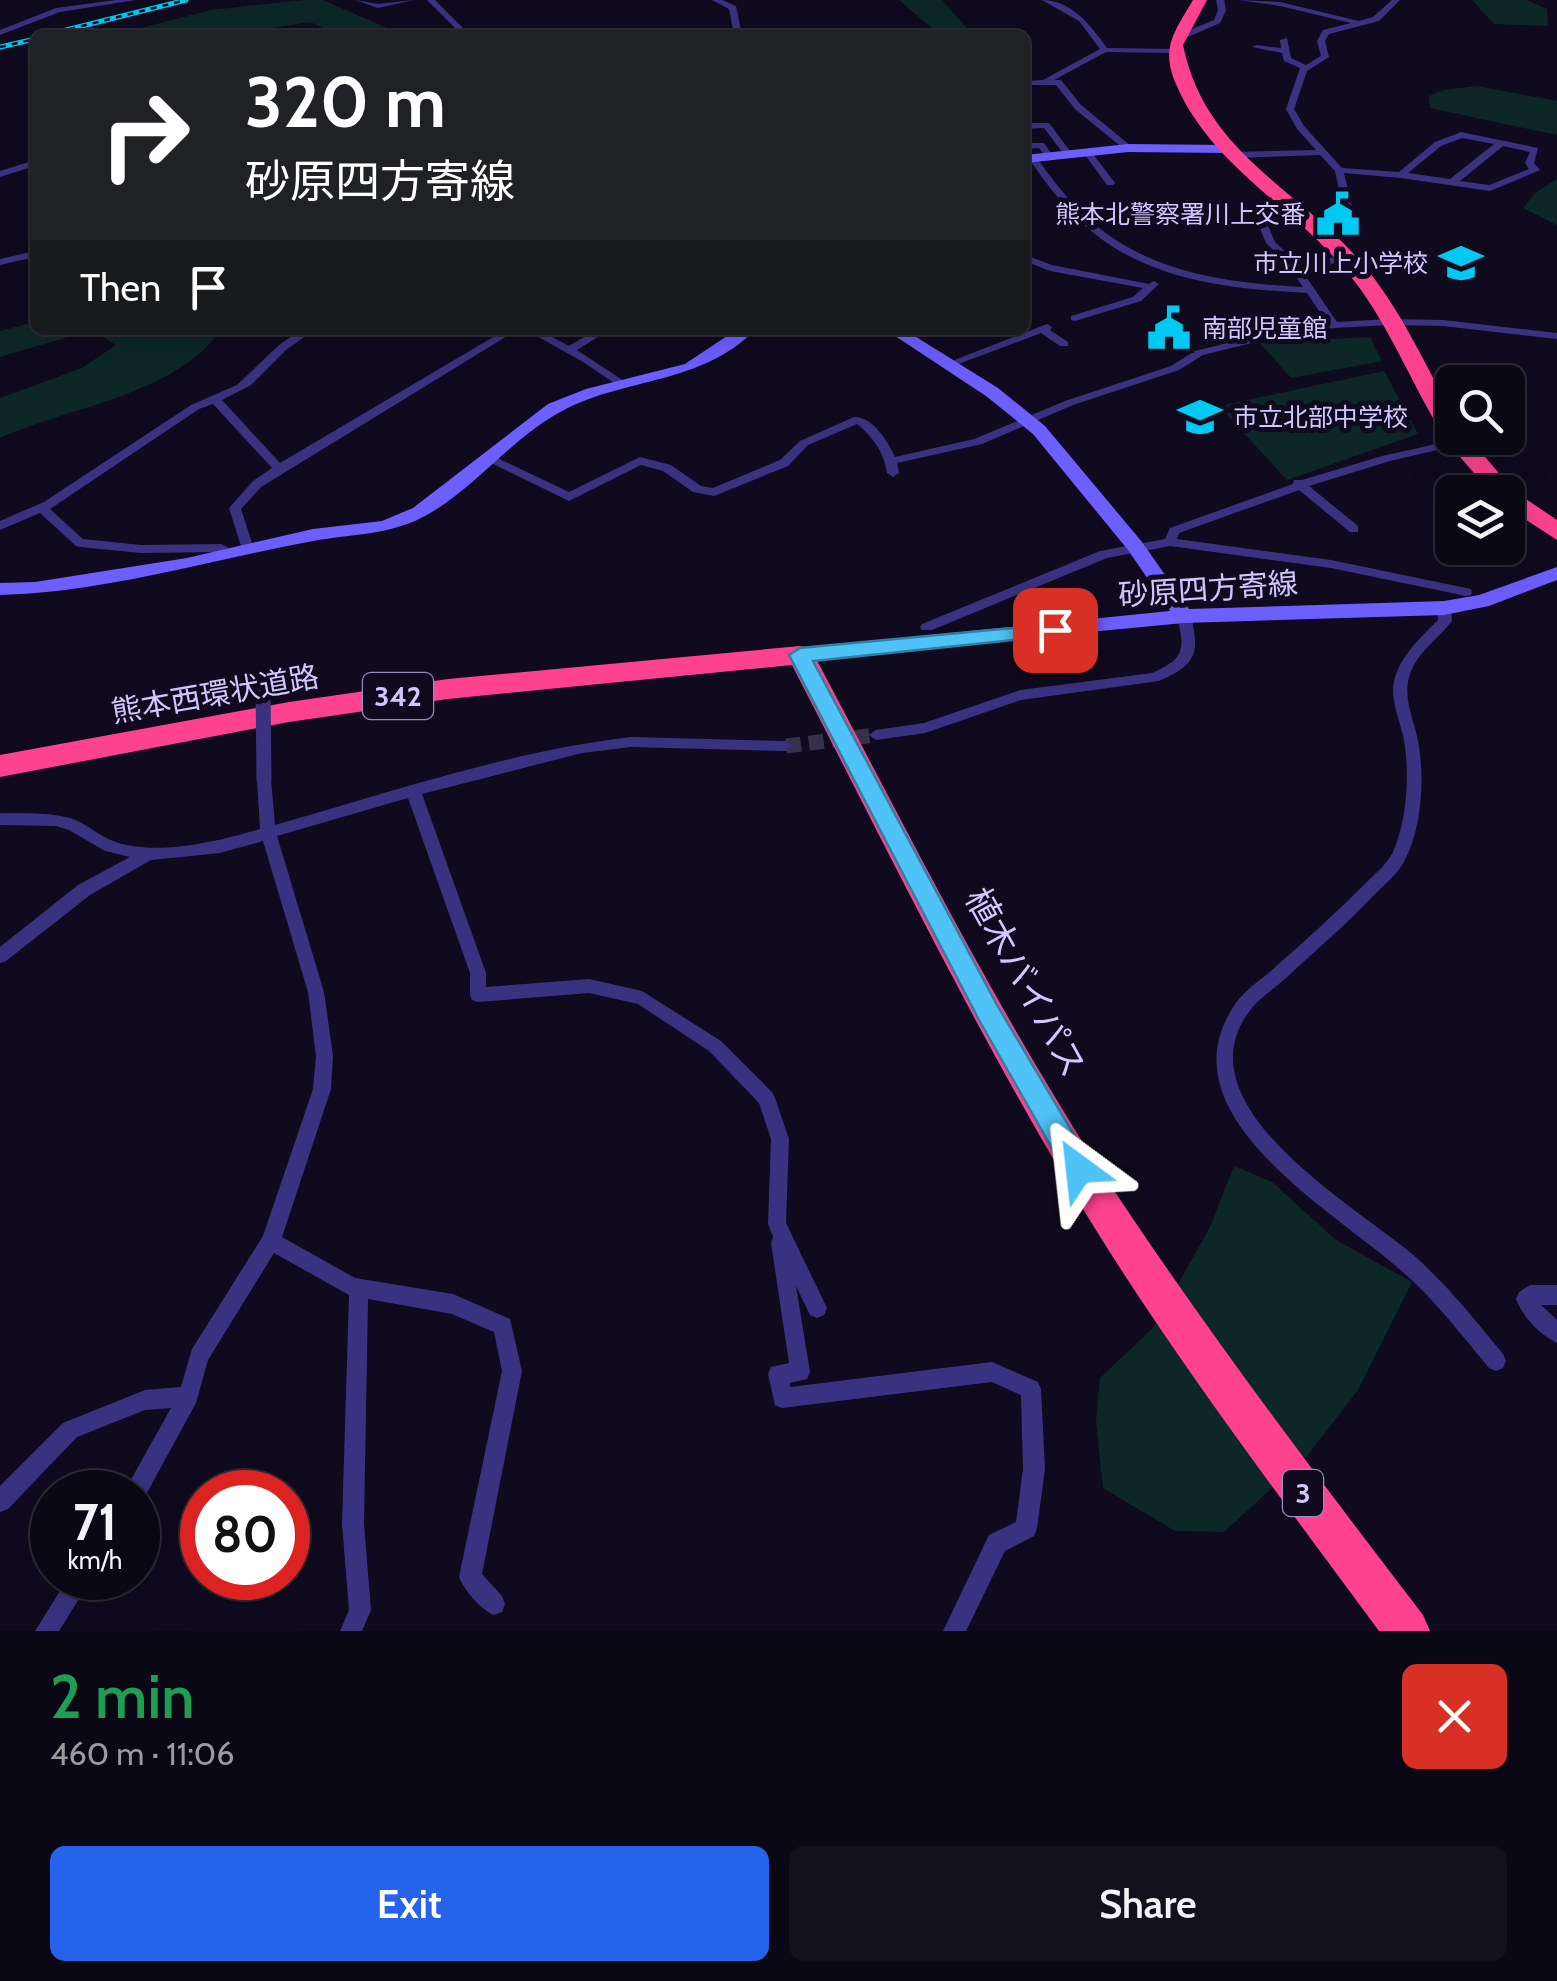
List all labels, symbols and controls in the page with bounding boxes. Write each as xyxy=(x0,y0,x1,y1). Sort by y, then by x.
text: 320 m xyxy=(245,59,446,145)
icon: right xyxy=(80,70,210,200)
text: 砂原四方寄線 xyxy=(245,154,515,208)
public building icon: 熊本北警察署川上交番 xyxy=(1314,190,1362,238)
place label: 熊本北警察署川上交番 xyxy=(1055,199,1305,229)
school or university icon: 市立川上小学校 xyxy=(1437,239,1485,287)
place label: 市立川上小学校 xyxy=(1253,248,1428,278)
icon: arrive xyxy=(181,260,236,315)
text: Then xyxy=(80,264,161,311)
public building icon: 南部児童館 xyxy=(1145,304,1193,352)
place label: 南部児童館 xyxy=(1202,313,1327,343)
map controls xyxy=(1435,365,1525,565)
button: search xyxy=(1435,365,1525,455)
school or university icon: 市立北部中学校 xyxy=(1176,393,1224,441)
place label: 市立北部中学校 xyxy=(1233,402,1408,432)
button: layers xyxy=(1435,475,1525,565)
street label: 砂原四方寄線 xyxy=(1117,564,1299,614)
pin xyxy=(1013,588,1098,673)
icon: arrive xyxy=(1028,603,1083,658)
street label: 熊本西環状道路 xyxy=(108,658,322,730)
road number: 342 xyxy=(363,673,433,719)
street label: 植木バイパス xyxy=(956,880,1096,1084)
position arrow xyxy=(1027,1117,1131,1221)
speed limit sign: 80 xyxy=(180,1470,310,1600)
road number: 3 xyxy=(1283,1470,1323,1516)
text: 71 xyxy=(73,1492,117,1553)
text: km/h xyxy=(68,1545,122,1575)
text: 2 min xyxy=(50,1660,195,1733)
button: close xyxy=(1402,1664,1507,1769)
text: 460 m · 11:06 xyxy=(50,1734,234,1773)
button: Exit xyxy=(50,1846,769,1961)
button: Share xyxy=(789,1846,1507,1961)

